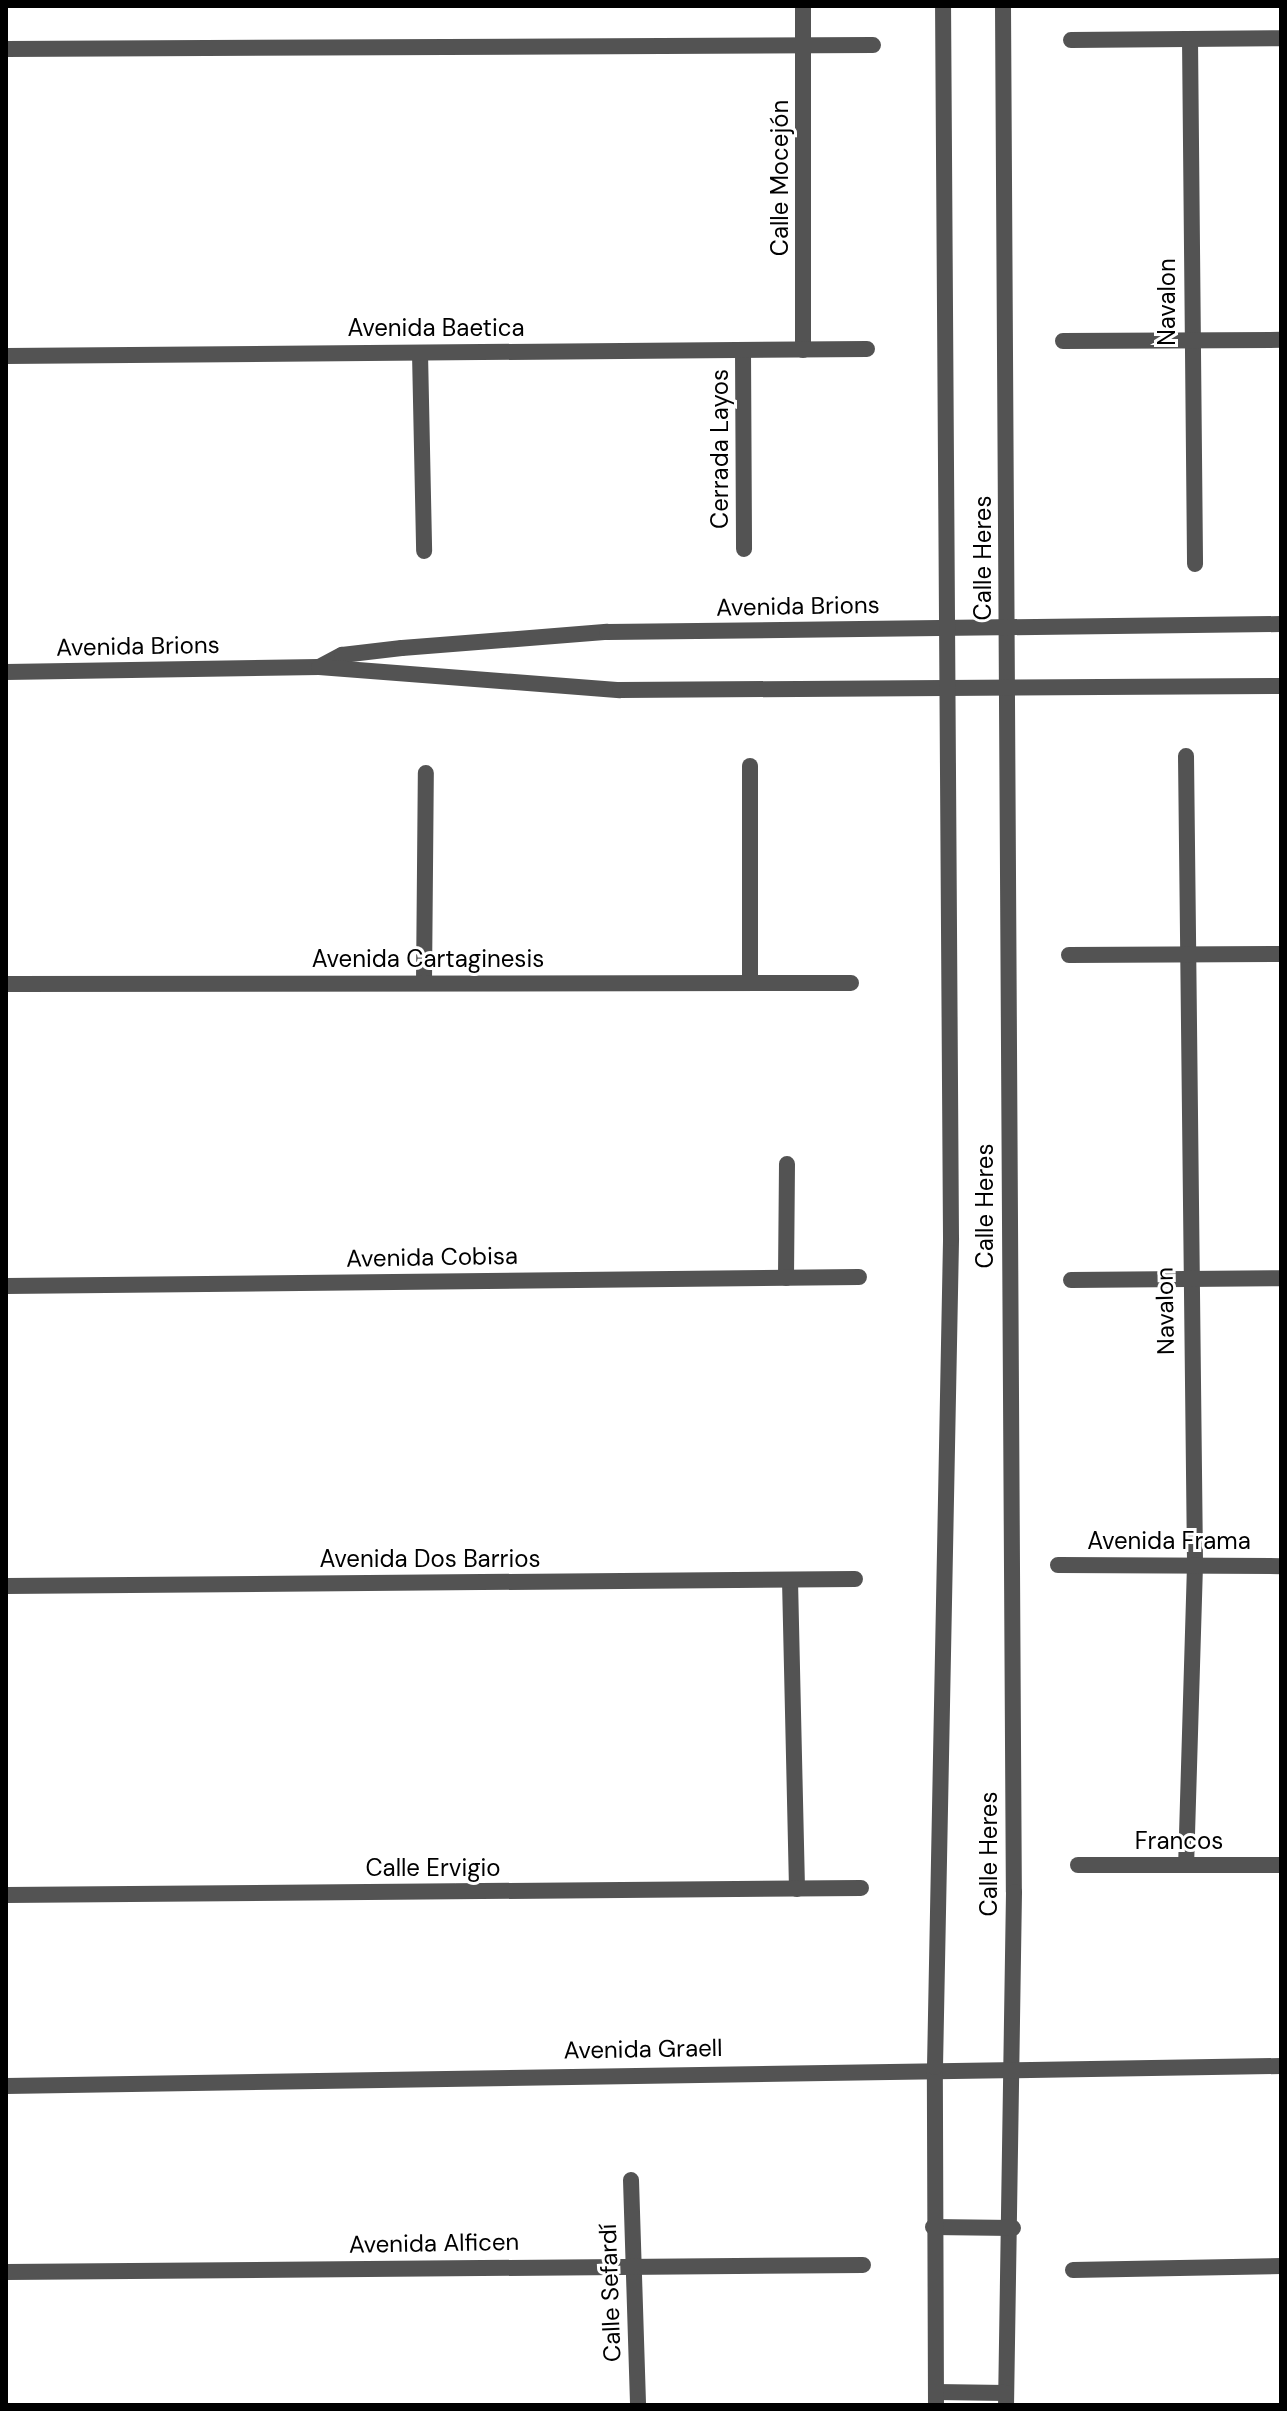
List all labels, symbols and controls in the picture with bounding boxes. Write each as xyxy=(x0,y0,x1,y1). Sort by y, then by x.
street label: Calle Mocejón xyxy=(766,100,794,256)
street label: Navalon xyxy=(1153,258,1181,346)
street label: Avenida Baetica xyxy=(347,314,525,342)
street label: Cerrada Layos xyxy=(706,369,734,529)
street label: Calle Heres xyxy=(969,495,997,621)
street label: Avenida Brions xyxy=(716,590,880,622)
street label: Avenida Brions xyxy=(56,630,220,662)
street label: Avenida Cartaginesis xyxy=(312,945,544,973)
street label: Calle Heres xyxy=(971,1143,999,1269)
street label: Avenida Cobisa xyxy=(346,1241,518,1273)
street label: Navalon xyxy=(1150,1267,1180,1355)
street label: Avenida Frama xyxy=(1087,1527,1251,1555)
street label: Avenida Dos Barrios xyxy=(320,1545,540,1573)
street label: Calle Heres xyxy=(975,1791,1003,1917)
street label: Francos xyxy=(1135,1827,1223,1855)
street label: Calle Ervigio xyxy=(365,1854,501,1882)
street label: Avenida Graell xyxy=(563,2033,723,2065)
street label: Calle Sefardí xyxy=(593,2223,627,2363)
street label: Avenida Alficen xyxy=(349,2227,519,2259)

